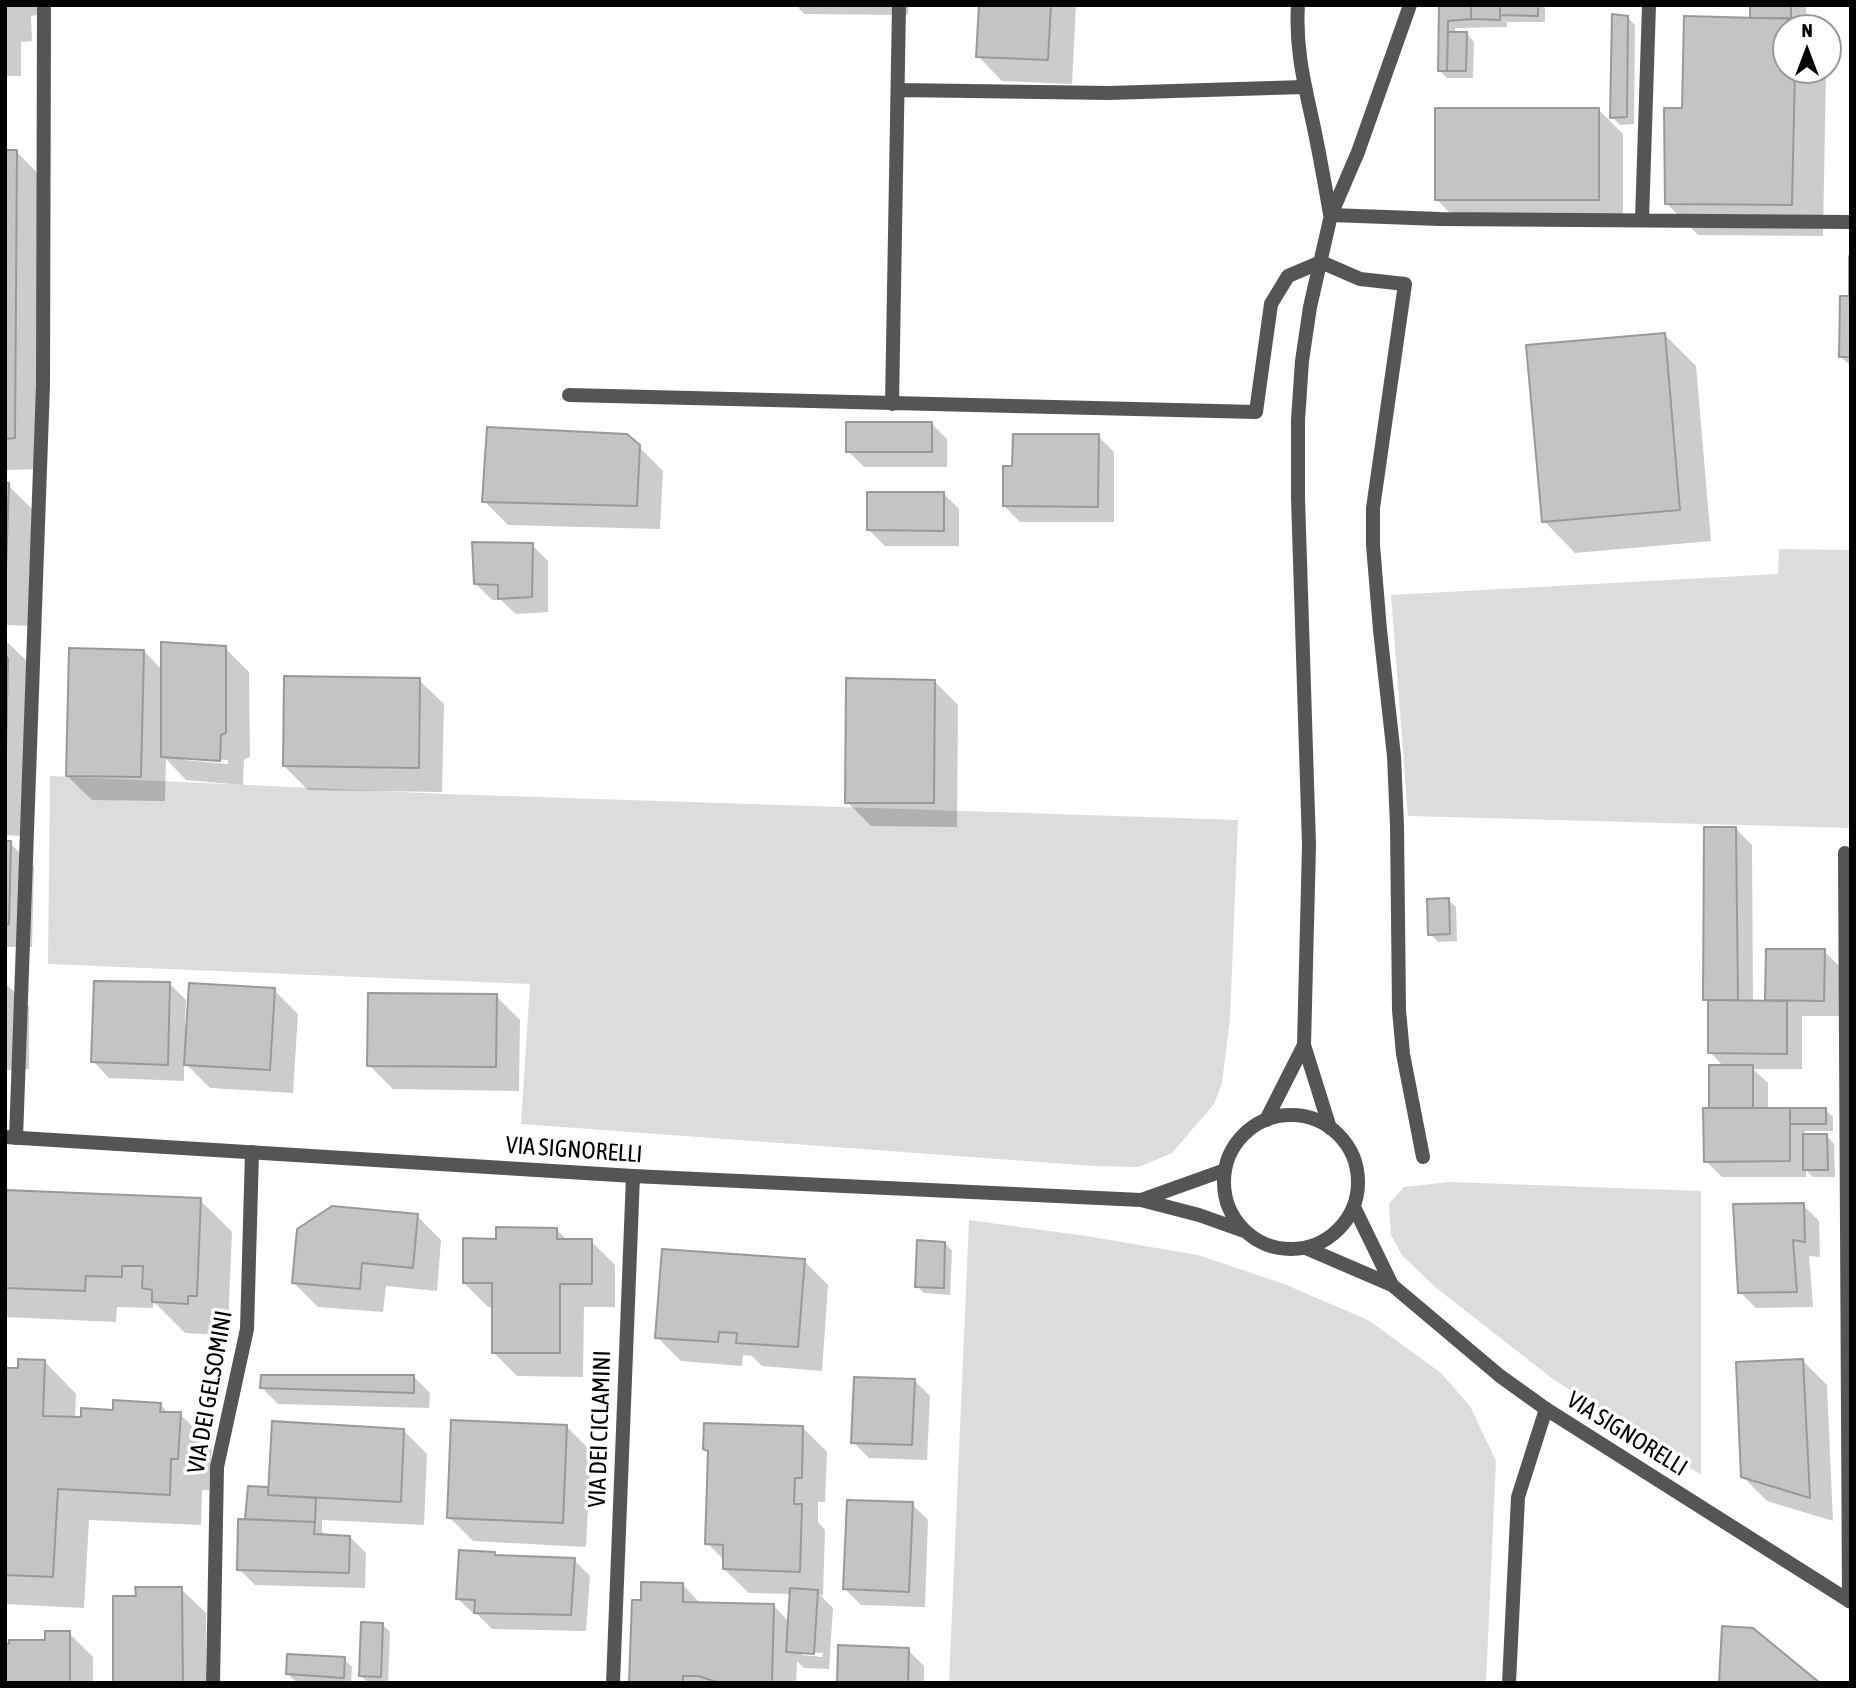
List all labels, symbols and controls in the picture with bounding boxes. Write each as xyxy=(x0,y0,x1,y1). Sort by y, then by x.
north arrow xyxy=(1772,14,1842,84)
text: N xyxy=(1801,19,1813,41)
street label: VIA SIGNORELLI xyxy=(505,1131,643,1169)
street label: VIA DEI GELSOMINI xyxy=(182,1308,238,1476)
street label: VIA DEI CICLAMINI xyxy=(583,1350,617,1508)
street label: VIA SIGNORELLI xyxy=(1561,1386,1693,1482)

